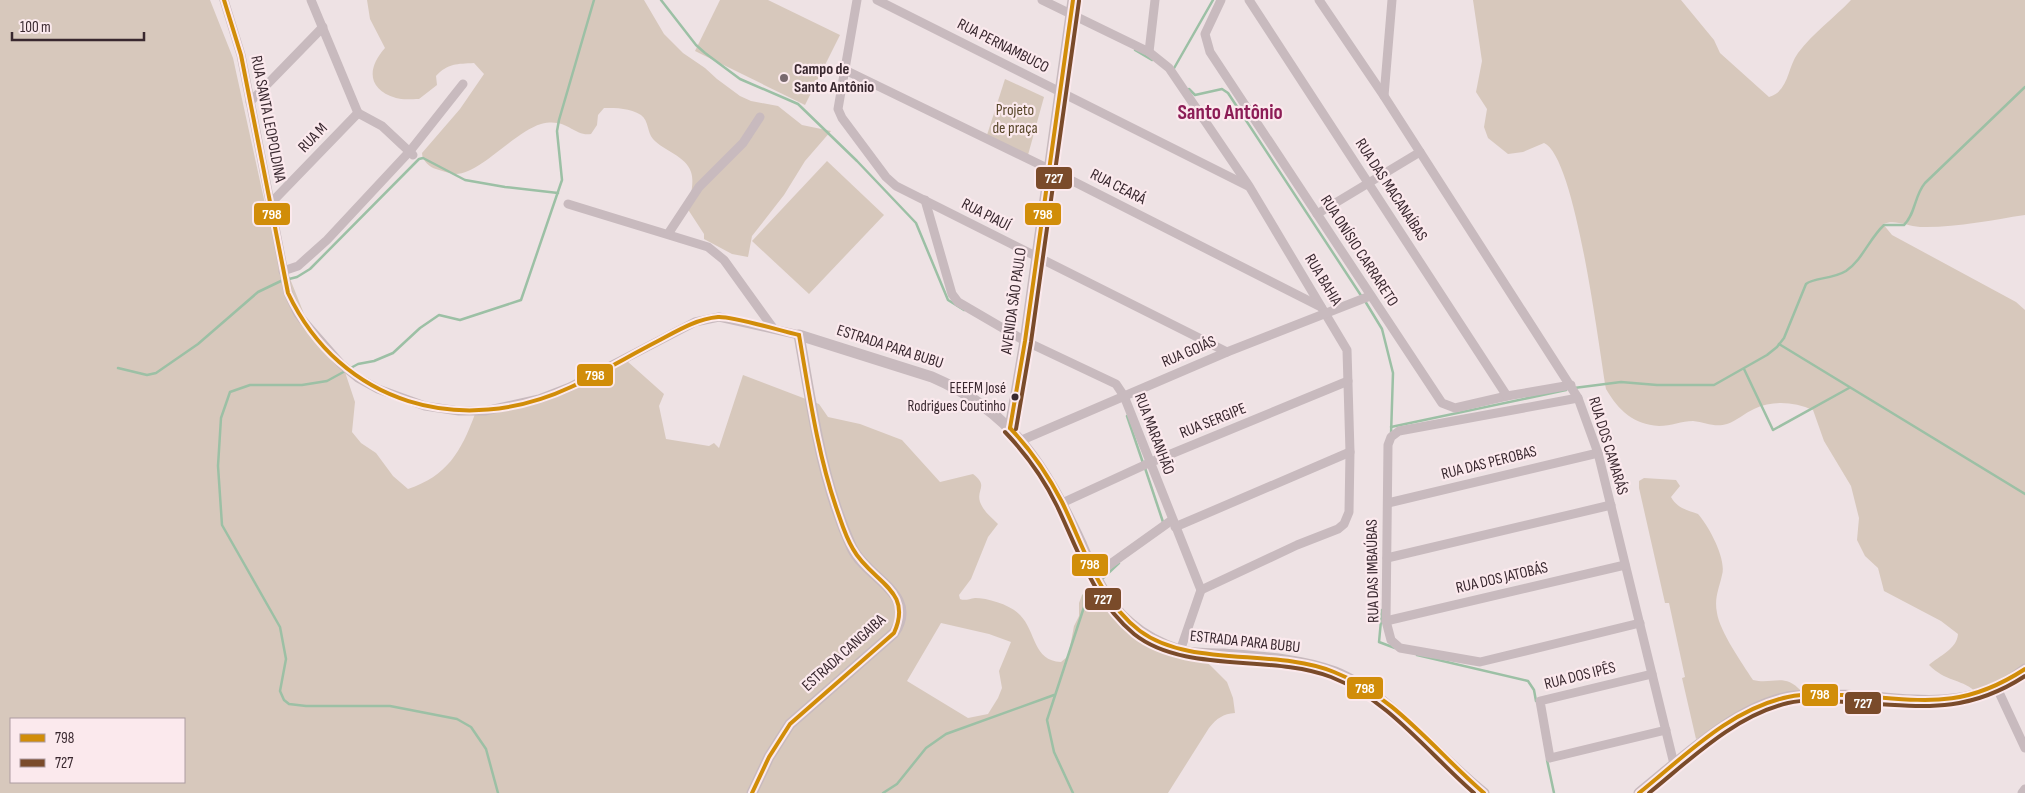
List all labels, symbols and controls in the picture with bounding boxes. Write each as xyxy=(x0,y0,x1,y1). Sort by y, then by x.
scale bar xyxy=(12,10,145,42)
street label: RUA PERNAMBUCO xyxy=(954,15,1052,77)
text: 100 m xyxy=(20,18,51,37)
street label: RUA SANTA LEOPOLDINA xyxy=(246,54,290,184)
place label: Campo de Santo Antônio xyxy=(794,60,874,97)
marker: Campo de Santo Antônio xyxy=(778,72,790,84)
district label: Santo Antônio xyxy=(1177,100,1283,125)
park label: Projeto de praça xyxy=(992,101,1038,138)
street label: RUA M xyxy=(294,119,332,157)
street label: RUA DAS MACANAÍBAS xyxy=(1351,135,1431,245)
street label: RUA CEARÁ xyxy=(1087,165,1149,209)
line badge: 727 xyxy=(1035,166,1073,190)
text: 727 xyxy=(1045,170,1064,187)
street label: RUA ONÍSIO CARRARETO xyxy=(1316,192,1402,310)
street label: RUA PIAUÍ xyxy=(958,195,1014,235)
line badge: 798 xyxy=(253,202,291,226)
line badge: 798 xyxy=(1024,202,1062,226)
text: 798 xyxy=(262,206,282,223)
text: 798 xyxy=(1033,206,1053,223)
street label: AVENIDA SÃO PAULO xyxy=(997,246,1031,356)
street label: RUA BAHIA xyxy=(1300,251,1346,309)
street label: ESTRADA PARA BUBU xyxy=(834,321,946,373)
street label: RUA GOIÁS xyxy=(1159,332,1219,372)
line badge: 798 xyxy=(576,363,614,387)
text: 798 xyxy=(585,367,605,384)
place label: EEEFM José Rodrigues Coutinho xyxy=(908,379,1006,416)
street label: RUA MARANHÃO xyxy=(1130,391,1178,478)
marker: EEEFM José Rodrigues Coutinho xyxy=(1010,392,1020,402)
street label: RUA DOS CAMARÁS xyxy=(1584,395,1632,497)
street label: RUA SERGIPE xyxy=(1177,399,1249,443)
street label: RUA DAS PEROBAS xyxy=(1439,442,1539,484)
street label: RUA DAS IMBAÚBAS xyxy=(1363,519,1383,623)
line badge: 798 xyxy=(1071,553,1109,577)
text: 798 xyxy=(1080,556,1100,573)
street label: RUA DOS JATOBÁS xyxy=(1454,558,1550,598)
line badge: 727 xyxy=(1084,587,1122,611)
text: 727 xyxy=(1094,591,1113,608)
street label: ESTRADA CANGAIBA xyxy=(798,610,890,695)
street label: ESTRADA PARA BUBU xyxy=(1189,627,1301,657)
street label: RUA DOS IPÊS xyxy=(1542,658,1618,694)
line badge: 798 xyxy=(1346,676,1384,700)
text: 798 xyxy=(1355,680,1375,697)
line badge: 798 xyxy=(1801,683,1839,707)
text: 798 xyxy=(1810,686,1830,703)
line badge: 727 xyxy=(1844,691,1882,715)
text: 727 xyxy=(1854,695,1873,712)
legend xyxy=(10,718,185,783)
text: 798 xyxy=(55,729,74,748)
text: 727 xyxy=(55,754,73,773)

